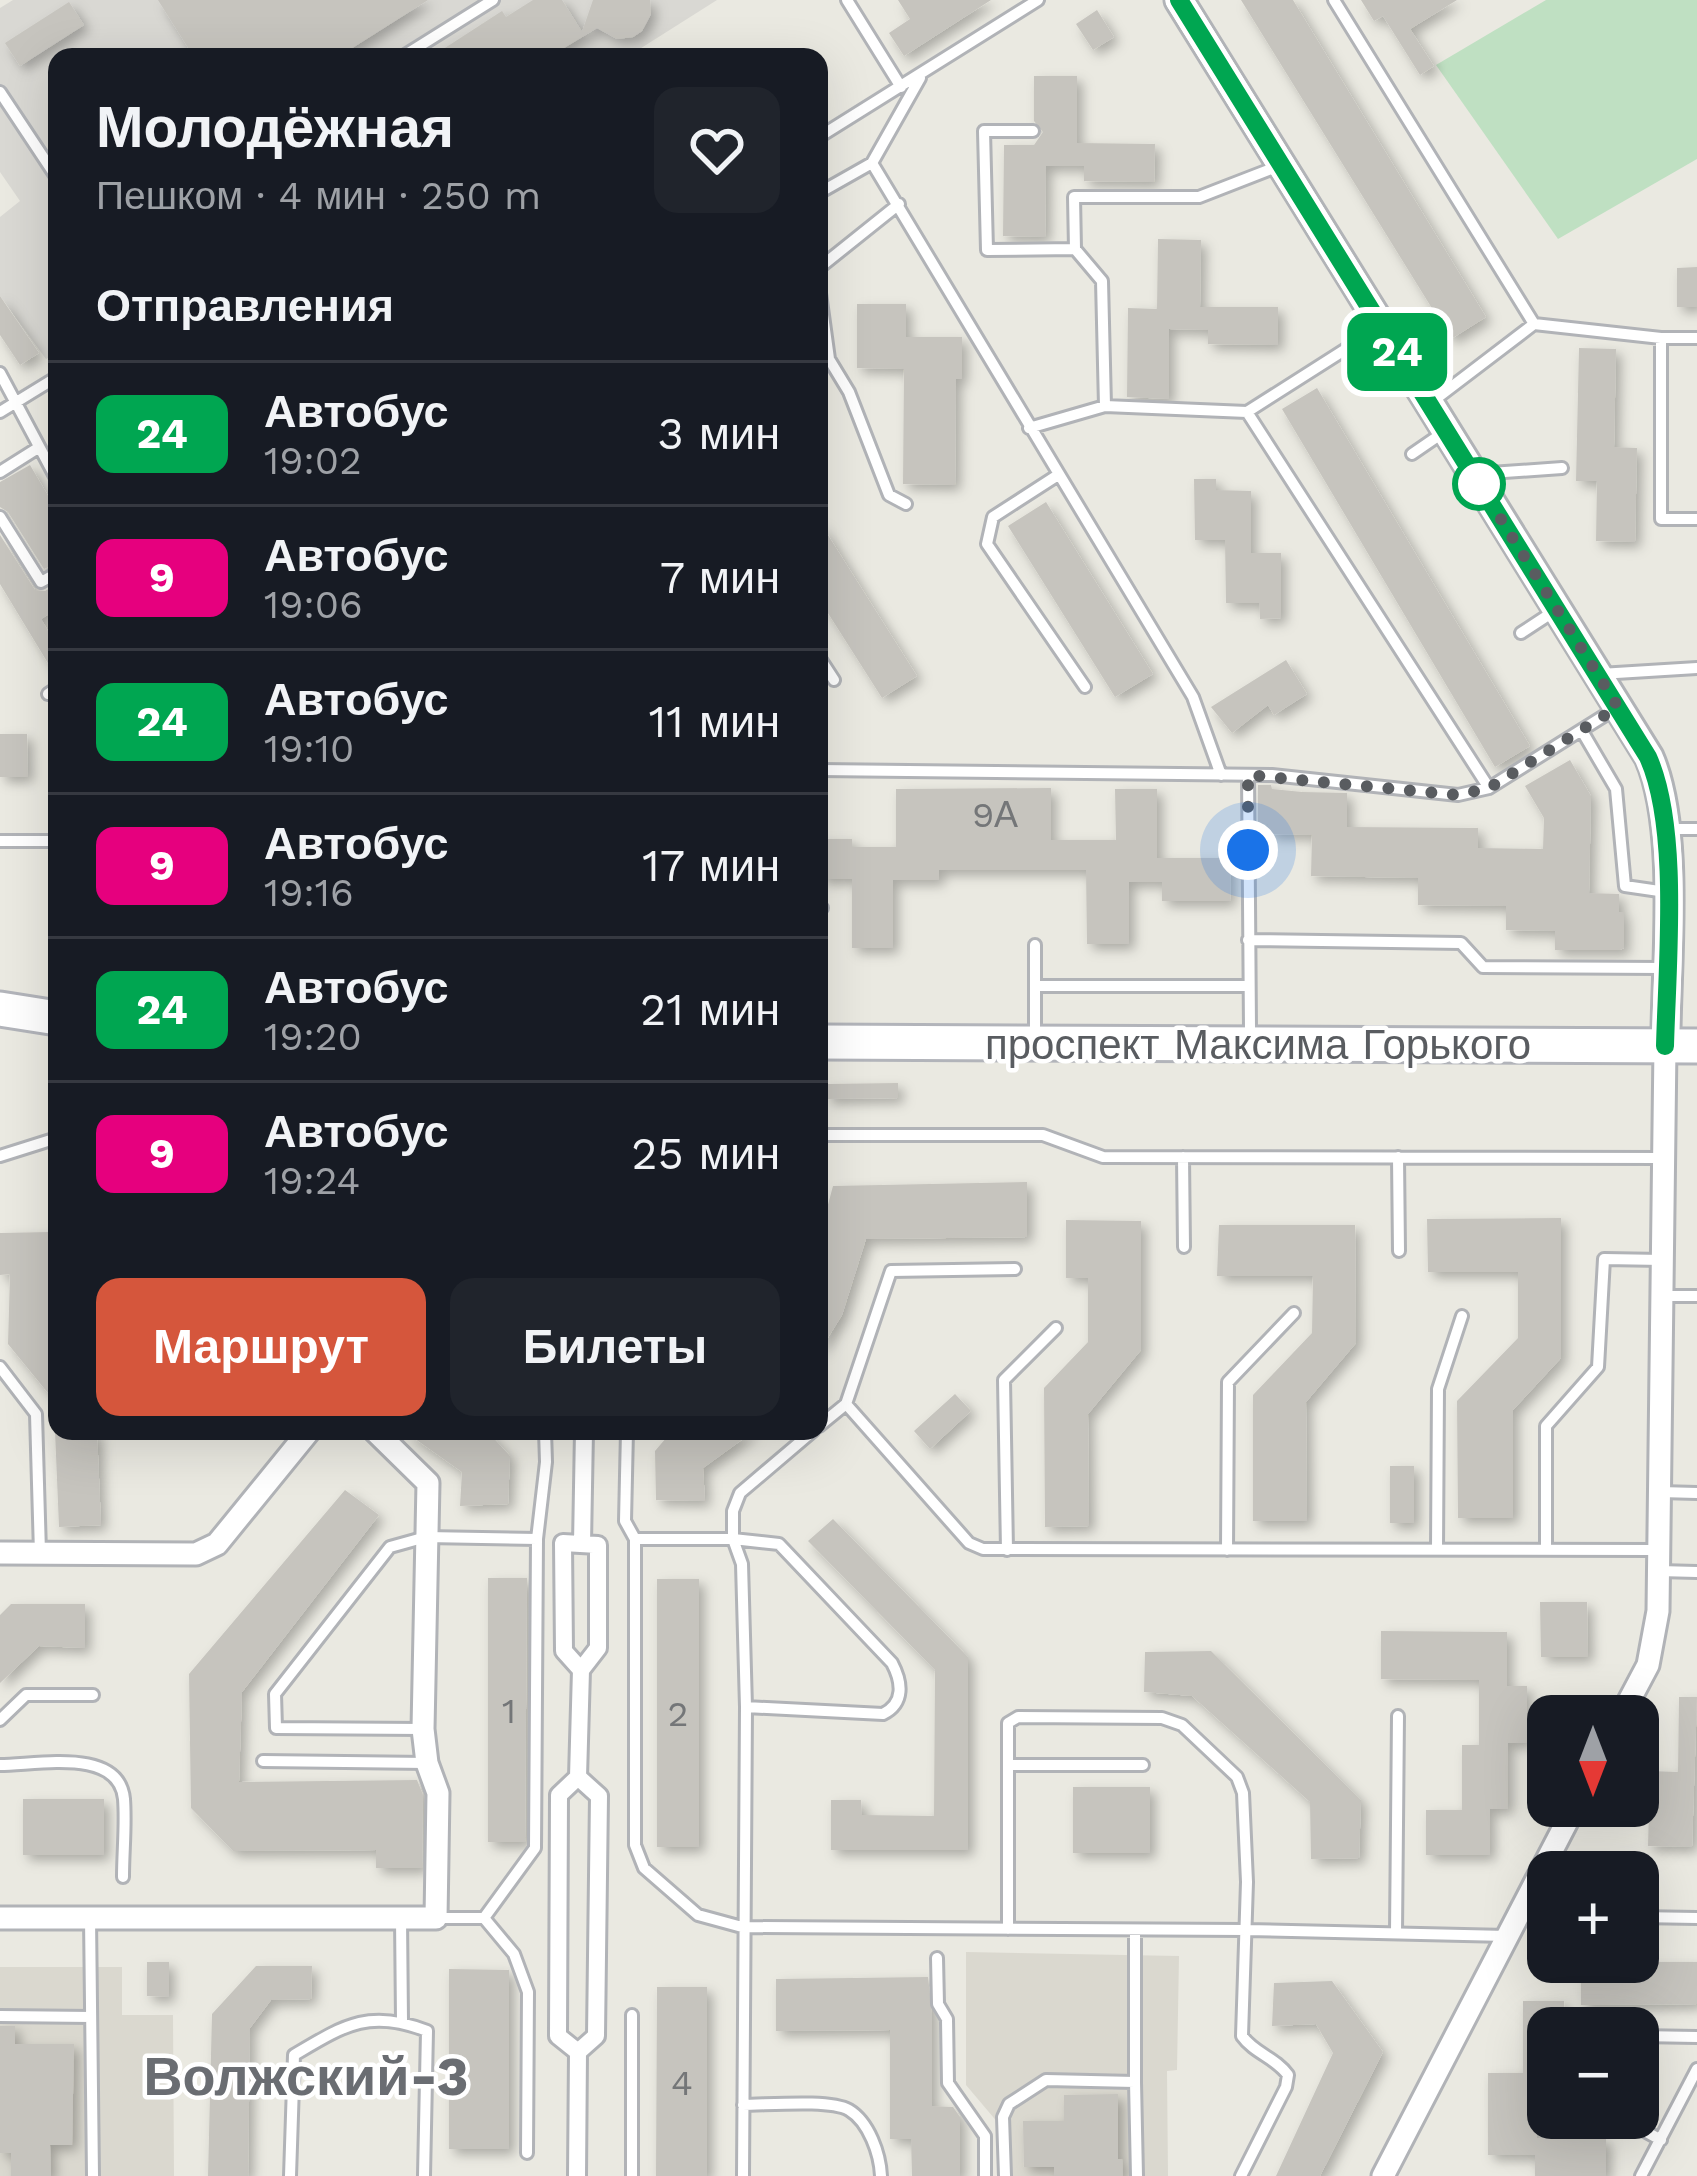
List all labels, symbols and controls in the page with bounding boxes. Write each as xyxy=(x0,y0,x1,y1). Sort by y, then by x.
button: heart xyxy=(654,87,780,213)
text: Молодёжная xyxy=(96,94,454,161)
text: Пешком · 4 мин · 250 m xyxy=(96,173,541,218)
text: Отправления xyxy=(96,279,394,332)
line badge: 24 xyxy=(1343,313,1451,391)
text: 24 xyxy=(1371,327,1423,376)
text: Автобус xyxy=(264,385,449,438)
text: 3 мин xyxy=(657,407,780,460)
text: 24 xyxy=(136,409,188,458)
text: 19:02 xyxy=(264,438,362,483)
unlabelled marker xyxy=(1454,459,1504,509)
text: Автобус xyxy=(264,529,449,582)
text: 7 мин xyxy=(660,551,780,604)
text: 9 xyxy=(149,553,175,602)
text: 19:06 xyxy=(264,582,363,627)
text: Автобус xyxy=(264,673,449,726)
text: 11 мин xyxy=(649,695,780,748)
text: 24 xyxy=(136,697,188,746)
text: 19:10 xyxy=(264,726,354,771)
house number: 9А xyxy=(972,794,1018,836)
text: Автобус xyxy=(264,817,449,870)
your location xyxy=(1218,820,1278,880)
text: 17 мин xyxy=(642,839,780,892)
text: 9 xyxy=(149,841,175,890)
text: 19:16 xyxy=(264,870,354,915)
text: Автобус xyxy=(264,961,449,1014)
text: 21 мин xyxy=(640,983,780,1036)
text: 24 xyxy=(136,985,188,1034)
text: 19:20 xyxy=(264,1014,362,1059)
street label: проспект Максима Горького xyxy=(985,1020,1531,1069)
text: Автобус xyxy=(264,1105,449,1158)
text: 25 мин xyxy=(631,1127,780,1180)
text: 9 xyxy=(149,1129,175,1178)
text: 19:24 xyxy=(264,1158,360,1203)
button: Маршрут xyxy=(96,1278,426,1416)
button: Билеты xyxy=(450,1278,780,1416)
house number: 1 xyxy=(502,1690,516,1732)
house number: 2 xyxy=(668,1693,689,1735)
north arrow xyxy=(1527,1695,1659,1827)
map controls xyxy=(1527,1695,1659,2139)
button: + xyxy=(1527,1851,1659,1983)
button: − xyxy=(1527,2007,1659,2139)
district label: Волжский-3 xyxy=(144,2045,468,2108)
house number: 4 xyxy=(671,2062,693,2104)

